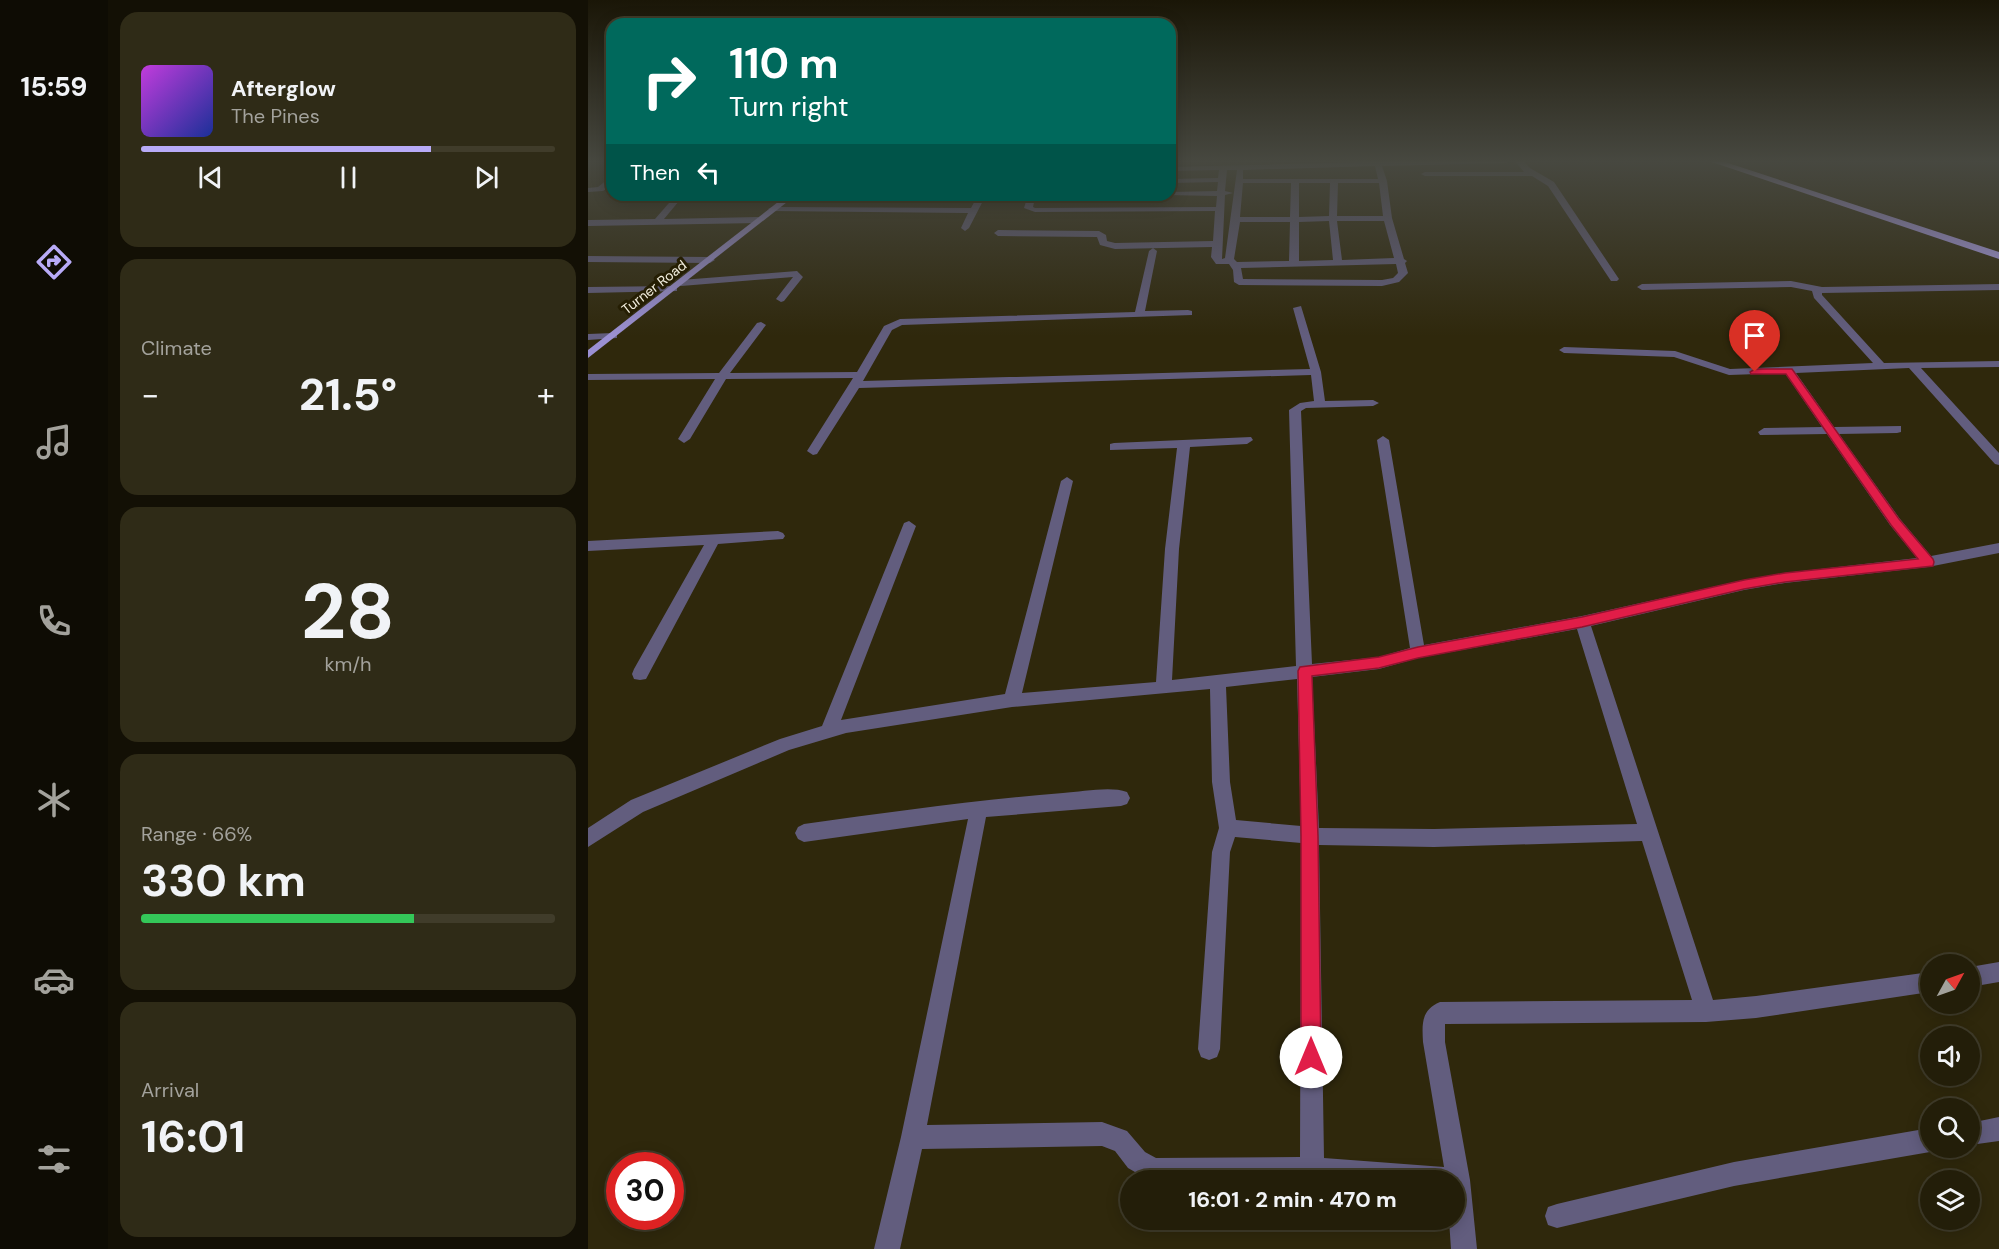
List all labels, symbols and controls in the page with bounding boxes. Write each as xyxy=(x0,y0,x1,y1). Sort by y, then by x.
text: 110 m xyxy=(729,36,839,91)
icon: right xyxy=(630,42,708,120)
text: 15:59 xyxy=(21,69,87,104)
text: Afterglow xyxy=(231,74,336,103)
text: Turn right xyxy=(729,89,849,124)
text: The Pines xyxy=(231,103,320,129)
icon: left xyxy=(692,156,725,189)
text: Then xyxy=(630,158,680,187)
icon: previous xyxy=(194,161,227,194)
icon: pause xyxy=(332,161,365,194)
icon: next xyxy=(470,161,503,194)
icon: directions xyxy=(33,241,75,283)
street label: Turner Road xyxy=(618,256,690,318)
pin xyxy=(1729,310,1780,372)
icon: arrive xyxy=(1738,319,1771,352)
text: Climate xyxy=(141,335,212,361)
text: 21.5° xyxy=(299,365,397,424)
text: − xyxy=(141,373,159,416)
text: + xyxy=(537,373,555,416)
icon: music xyxy=(33,421,75,463)
text: 28 xyxy=(301,561,395,662)
icon: phone xyxy=(33,600,75,642)
text: km/h xyxy=(324,651,372,677)
icon: climate xyxy=(33,779,75,821)
text: Range · 66% xyxy=(141,821,252,847)
text: 330 km xyxy=(141,851,306,910)
north arrow xyxy=(1920,954,1980,1014)
map controls xyxy=(1920,954,1980,1230)
icon: car xyxy=(33,959,75,1001)
position arrow xyxy=(1279,1025,1343,1089)
button: sound xyxy=(1920,1026,1980,1086)
text: Arrival xyxy=(141,1077,199,1103)
button: search xyxy=(1920,1098,1980,1158)
text: 16:01 xyxy=(141,1107,245,1166)
icon: filters xyxy=(33,1138,75,1180)
speed limit sign: 30 xyxy=(606,1152,684,1230)
button: layers xyxy=(1920,1170,1980,1230)
text: 16:01 · 2 min · 470 m xyxy=(1188,1185,1397,1214)

